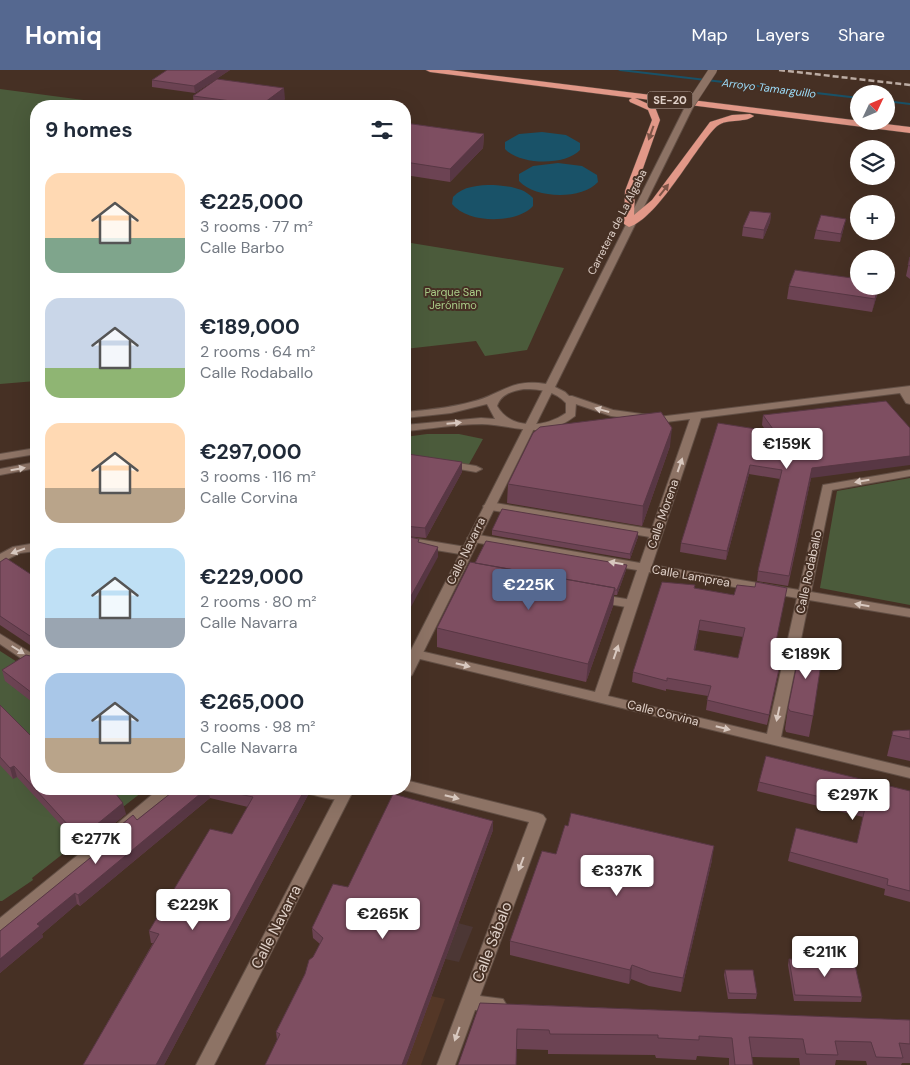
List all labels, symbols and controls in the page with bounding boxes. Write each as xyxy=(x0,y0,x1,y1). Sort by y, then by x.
text: Homiq xyxy=(25,20,102,51)
text: Map xyxy=(692,23,728,47)
text: Layers xyxy=(756,23,810,47)
text: Share xyxy=(838,23,885,47)
water label: Arroyo Tamarguillo xyxy=(720,75,817,101)
north arrow xyxy=(850,85,895,130)
map controls xyxy=(850,85,895,295)
road number: SE-20 xyxy=(648,92,692,108)
text: 9 homes xyxy=(45,116,133,144)
icon: filters xyxy=(368,116,396,144)
one-way arrow xyxy=(647,126,655,141)
button: layers xyxy=(850,140,895,185)
street label: Carretera de La Algaba xyxy=(584,167,650,277)
one-way arrow xyxy=(659,184,670,197)
text: €225,000 xyxy=(200,188,303,216)
icon: home xyxy=(85,193,145,253)
button: + xyxy=(850,195,895,240)
text: 3 rooms · 77 m² xyxy=(200,216,313,237)
text: Calle Barbo xyxy=(200,237,284,258)
button: − xyxy=(850,250,895,295)
park label: Parque San Jerónimo xyxy=(424,285,482,312)
text: €189,000 xyxy=(200,313,300,341)
icon: home xyxy=(85,318,145,378)
text: 2 rooms · 64 m² xyxy=(200,341,316,362)
text: Calle Rodaballo xyxy=(200,362,313,383)
one-way arrow xyxy=(595,406,610,414)
one-way arrow xyxy=(446,419,462,427)
pin: €159K xyxy=(752,428,822,470)
text: €159K xyxy=(763,433,811,454)
text: €297,000 xyxy=(200,438,301,466)
icon: home xyxy=(85,443,145,503)
one-way arrow xyxy=(677,458,684,473)
one-way arrow xyxy=(11,464,27,472)
text: 3 rooms · 116 m² xyxy=(200,466,316,487)
street label: Calle Morena xyxy=(644,477,682,551)
one-way arrow xyxy=(854,478,870,486)
text: Calle Corvina xyxy=(200,487,298,508)
street label: Calle Navarra xyxy=(443,515,489,587)
street label: Calle Rodaballo xyxy=(792,529,826,615)
one-way arrow xyxy=(10,548,25,556)
one-way arrow xyxy=(607,558,623,566)
street label: Calle Lamprea xyxy=(651,561,731,591)
text: €229,000 xyxy=(200,563,304,591)
icon: home xyxy=(85,568,145,628)
pin: €225K xyxy=(494,568,564,611)
text: €225K xyxy=(503,574,555,595)
text: 2 rooms · 80 m² xyxy=(200,591,317,612)
one-way arrow xyxy=(854,600,870,608)
text: Calle Navarra xyxy=(200,612,297,633)
pin: €189K xyxy=(771,638,841,680)
text: €189K xyxy=(782,643,830,664)
one-way arrow xyxy=(612,644,620,659)
one-way arrow xyxy=(12,645,25,654)
one-way arrow xyxy=(456,661,471,669)
text: €265,000 xyxy=(200,688,304,716)
icon: home xyxy=(85,693,145,753)
street label: Calle Corvina xyxy=(626,696,700,730)
one-way arrow xyxy=(774,707,782,722)
text: 3 rooms · 98 m² xyxy=(200,716,316,737)
one-way arrow xyxy=(716,724,731,732)
text: Calle Navarra xyxy=(200,737,297,758)
pin: €297K xyxy=(818,778,888,821)
text: €297K xyxy=(828,784,878,805)
one-way arrow xyxy=(445,793,460,801)
pin: €277K xyxy=(61,822,131,865)
text: €277K xyxy=(71,828,121,849)
pin: €337K xyxy=(582,854,652,897)
one-way arrow xyxy=(517,857,524,872)
text: €337K xyxy=(592,860,642,881)
street label: Calle Navarra xyxy=(246,882,306,972)
pin: €229K xyxy=(158,888,228,931)
text: €229K xyxy=(167,894,219,915)
pin: €265K xyxy=(348,898,418,940)
street label: Calle Sábalo xyxy=(467,899,517,985)
text: €265K xyxy=(357,903,409,924)
pin: €211K xyxy=(790,936,860,978)
text: €211K xyxy=(803,941,847,962)
one-way arrow xyxy=(453,1027,461,1041)

